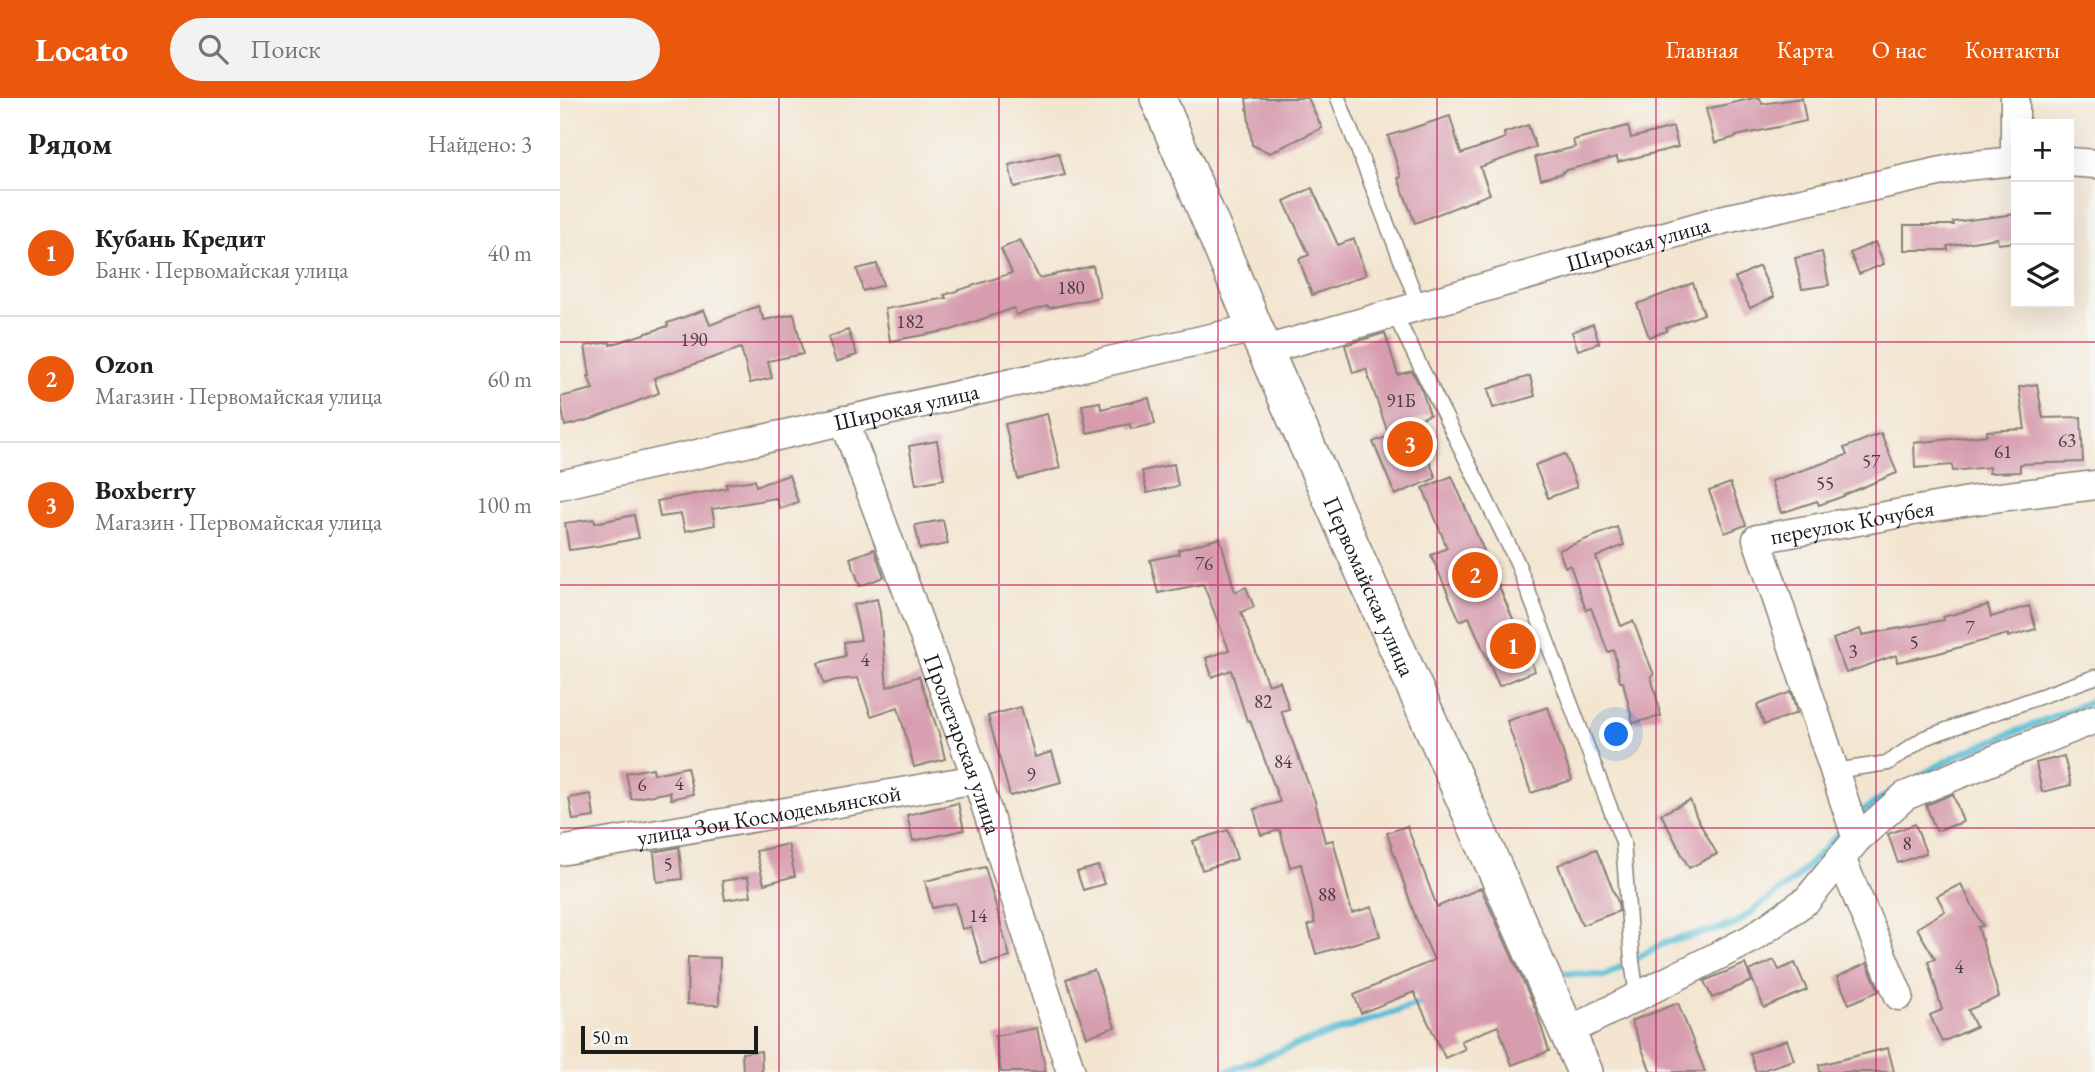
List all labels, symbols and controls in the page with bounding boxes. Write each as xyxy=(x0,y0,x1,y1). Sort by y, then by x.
search box xyxy=(170,18,660,81)
text: Locato xyxy=(35,28,128,71)
icon: search xyxy=(194,30,232,68)
text: Поиск xyxy=(250,32,321,66)
text: Главная xyxy=(1665,34,1739,65)
text: Карта xyxy=(1777,34,1834,65)
text: О нас xyxy=(1872,34,1927,65)
text: Контакты xyxy=(1965,34,2060,65)
map controls xyxy=(2011,119,2074,308)
button: + xyxy=(2011,119,2074,182)
text: Рядом xyxy=(28,124,112,163)
text: Найдено: 3 xyxy=(428,129,532,159)
button: − xyxy=(2011,182,2074,245)
street label: Широкая улица xyxy=(1563,209,1714,278)
text: Кубань Кредит xyxy=(95,221,265,255)
text: 1 xyxy=(45,238,57,268)
text: 40 m xyxy=(487,238,532,268)
button: layers xyxy=(2011,245,2074,308)
text: Банк · Первомайская улица xyxy=(95,255,348,285)
house number: 180 xyxy=(1057,275,1085,300)
house number: 182 xyxy=(896,309,924,334)
house number: 190 xyxy=(680,327,708,352)
text: Ozon xyxy=(95,347,154,381)
text: 2 xyxy=(45,364,57,394)
text: 60 m xyxy=(487,364,532,394)
street label: Широкая улица xyxy=(831,376,982,438)
text: Магазин · Первомайская улица xyxy=(95,381,382,411)
house number: 91Б xyxy=(1386,388,1416,413)
pin: 3 xyxy=(1387,418,1433,470)
house number: 63 xyxy=(2058,428,2076,453)
house number: 61 xyxy=(1994,439,2012,464)
house number: 57 xyxy=(1862,449,1881,474)
house number: 55 xyxy=(1816,471,1834,496)
text: Boxberry xyxy=(95,473,196,507)
text: 3 xyxy=(45,490,57,520)
text: 100 m xyxy=(476,490,532,520)
street label: Первомайская улица xyxy=(1316,491,1423,682)
street label: переулок Кочубея xyxy=(1768,493,1936,551)
text: Магазин · Первомайская улица xyxy=(95,507,382,537)
pin: 2 xyxy=(1452,549,1498,601)
house number: 76 xyxy=(1195,551,1213,576)
house number: 7 xyxy=(1965,615,1975,640)
pin: 1 xyxy=(1490,620,1536,672)
house number: 5 xyxy=(1909,630,1919,655)
house number: 3 xyxy=(1848,639,1858,664)
house number: 4 xyxy=(860,647,870,672)
street label: Пролетарская улица xyxy=(917,649,1009,839)
house number: 82 xyxy=(1254,689,1272,714)
your location xyxy=(1599,717,1633,751)
house number: 84 xyxy=(1274,749,1293,774)
house number: 9 xyxy=(1026,762,1036,787)
house number: 4 xyxy=(674,771,684,796)
house number: 6 xyxy=(637,772,647,797)
street label: улица Зои Космодемьянской xyxy=(635,777,903,852)
house number: 8 xyxy=(1902,831,1912,856)
house number: 5 xyxy=(663,852,673,877)
house number: 88 xyxy=(1318,882,1336,907)
house number: 14 xyxy=(969,903,988,928)
house number: 4 xyxy=(1954,954,1964,979)
scale bar xyxy=(581,1023,758,1055)
text: 50 m xyxy=(592,1025,629,1050)

